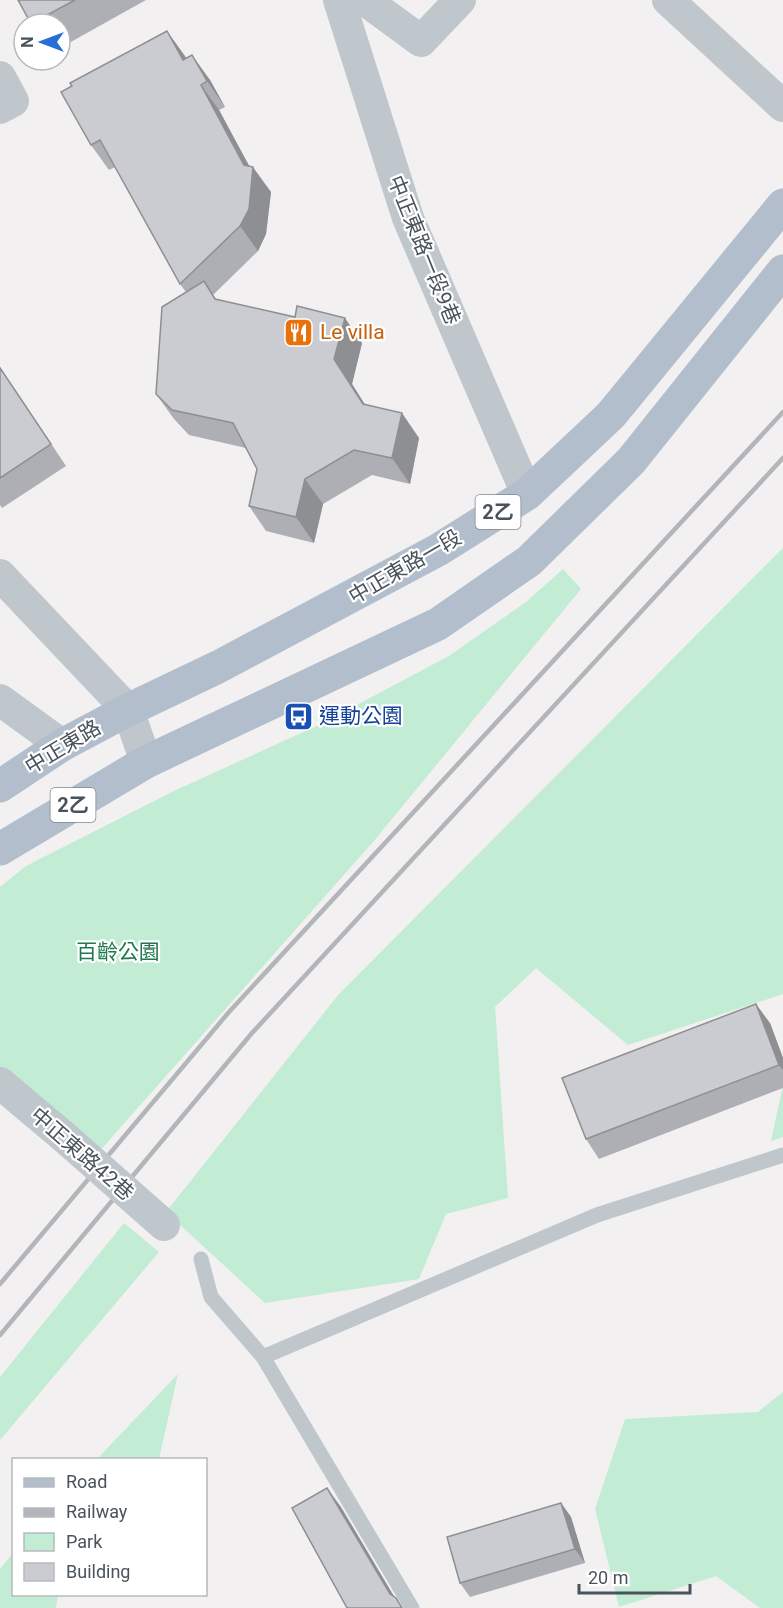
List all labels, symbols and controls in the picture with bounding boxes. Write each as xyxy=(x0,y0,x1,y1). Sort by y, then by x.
north arrow xyxy=(12,12,72,72)
text: N xyxy=(18,36,37,48)
street label: 中正東路一段9巷 xyxy=(383,172,465,328)
restaurant icon: Le villa xyxy=(283,316,315,348)
place label: Le villa xyxy=(320,320,385,344)
road number: 2乙 xyxy=(476,495,520,529)
street label: 中正東路一段 xyxy=(344,525,466,609)
bus stop icon: 運動公園 xyxy=(282,700,314,732)
place label: 運動公園 xyxy=(319,704,403,728)
street label: 中正東路 xyxy=(21,715,105,779)
road number: 2乙 xyxy=(50,788,96,822)
park label: 百齡公園 xyxy=(76,940,160,964)
street label: 中正東路42巷 xyxy=(26,1103,138,1205)
legend xyxy=(12,1458,207,1596)
text: Road xyxy=(66,1471,107,1492)
text: Railway xyxy=(66,1501,128,1522)
text: Park xyxy=(66,1531,103,1552)
scale bar xyxy=(579,1557,690,1595)
text: Building xyxy=(66,1561,130,1582)
text: 20 m xyxy=(588,1567,628,1588)

